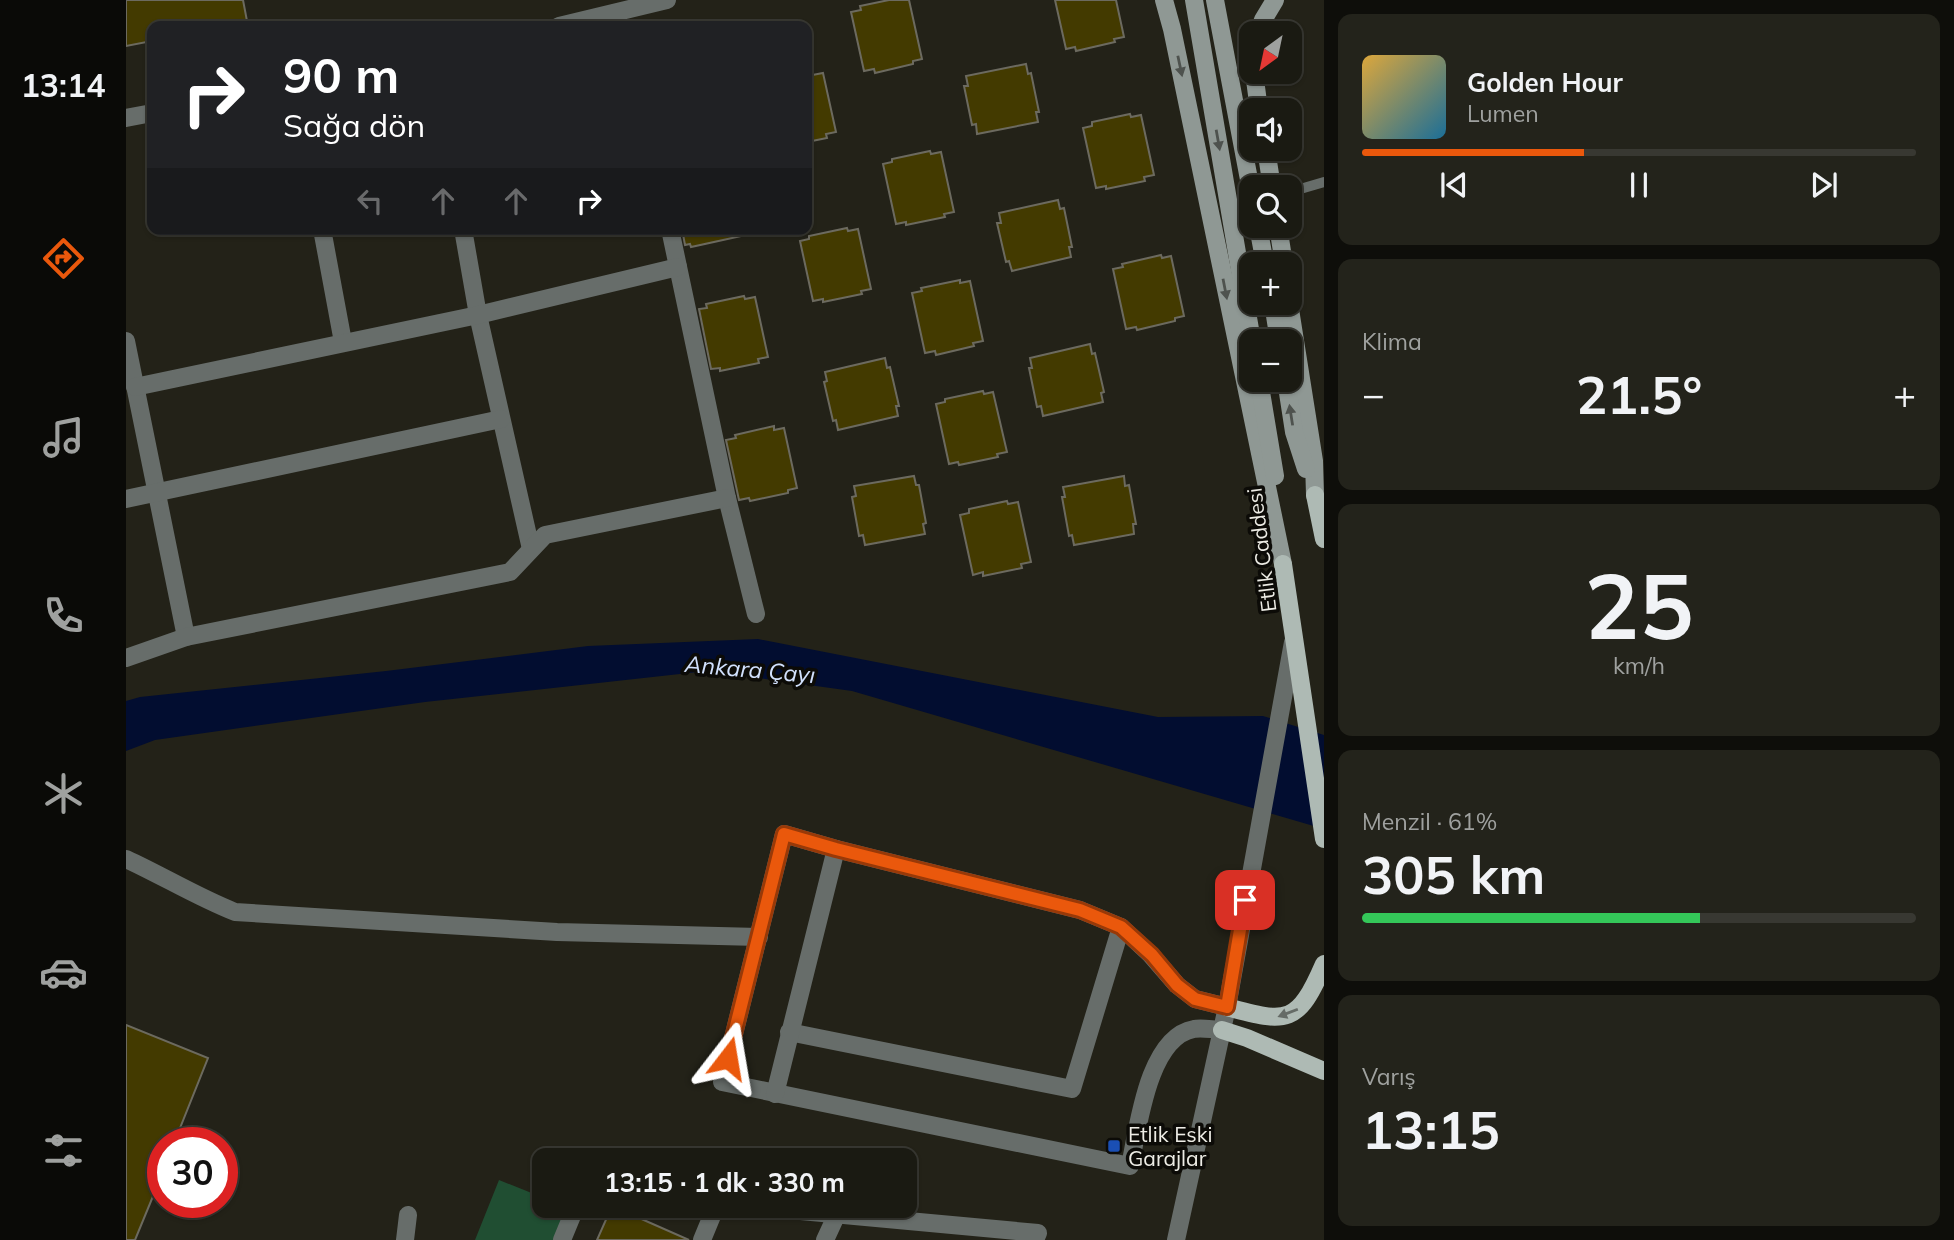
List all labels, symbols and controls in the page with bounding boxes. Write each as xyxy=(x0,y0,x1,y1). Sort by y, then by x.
north arrow xyxy=(1239,21,1302,84)
map controls xyxy=(1239,21,1302,392)
text: 90 m xyxy=(283,44,399,105)
icon: right xyxy=(168,49,259,140)
one-way arrow xyxy=(1174,55,1185,77)
text: 13:14 xyxy=(21,65,105,105)
text: Golden Hour xyxy=(1467,66,1623,99)
button: sound xyxy=(1239,98,1302,161)
text: Lumen xyxy=(1467,99,1539,128)
text: Sağa dön xyxy=(283,105,425,145)
one-way arrow xyxy=(1213,129,1224,151)
icon: previous xyxy=(1435,166,1473,204)
icon: pause xyxy=(1620,166,1658,204)
icon: next xyxy=(1805,166,1843,204)
button: search xyxy=(1239,175,1302,238)
icon: left xyxy=(351,182,389,220)
icon: ahead xyxy=(424,182,462,220)
icon: ahead xyxy=(497,182,535,220)
icon: right xyxy=(570,182,608,220)
icon: directions xyxy=(39,234,88,283)
button: + xyxy=(1239,252,1302,315)
one-way arrow xyxy=(1220,278,1231,300)
text: Klima xyxy=(1362,327,1422,356)
button: − xyxy=(1239,329,1302,392)
text: 21.5° xyxy=(1576,362,1702,427)
text: − xyxy=(1362,370,1385,418)
text: + xyxy=(1893,370,1916,418)
one-way arrow xyxy=(1285,403,1296,425)
icon: music xyxy=(39,413,88,462)
street label: Etlik Caddesi xyxy=(1240,486,1282,614)
text: 25 xyxy=(1584,548,1694,662)
icon: phone xyxy=(39,591,88,640)
water label: Ankara Çayı xyxy=(683,649,816,689)
text: km/h xyxy=(1613,651,1665,680)
icon: climate xyxy=(39,769,88,818)
text: Menzil · 61% xyxy=(1362,807,1497,836)
text: 305 km xyxy=(1362,842,1545,907)
pin xyxy=(1215,870,1275,930)
icon: arrive xyxy=(1226,881,1264,919)
icon: car xyxy=(39,948,88,997)
one-way arrow xyxy=(1277,1008,1298,1019)
position arrow xyxy=(691,1021,765,1095)
text: Varış xyxy=(1362,1062,1416,1091)
text: 13:15 xyxy=(1362,1097,1500,1162)
place label: Etlik Eski Garajlar xyxy=(1128,1121,1213,1171)
icon: filters xyxy=(39,1126,88,1175)
speed limit sign: 30 xyxy=(147,1127,238,1218)
marker: Etlik Eski Garajlar xyxy=(1106,1138,1122,1154)
text: 13:15 · 1 dk · 330 m xyxy=(604,1166,845,1199)

